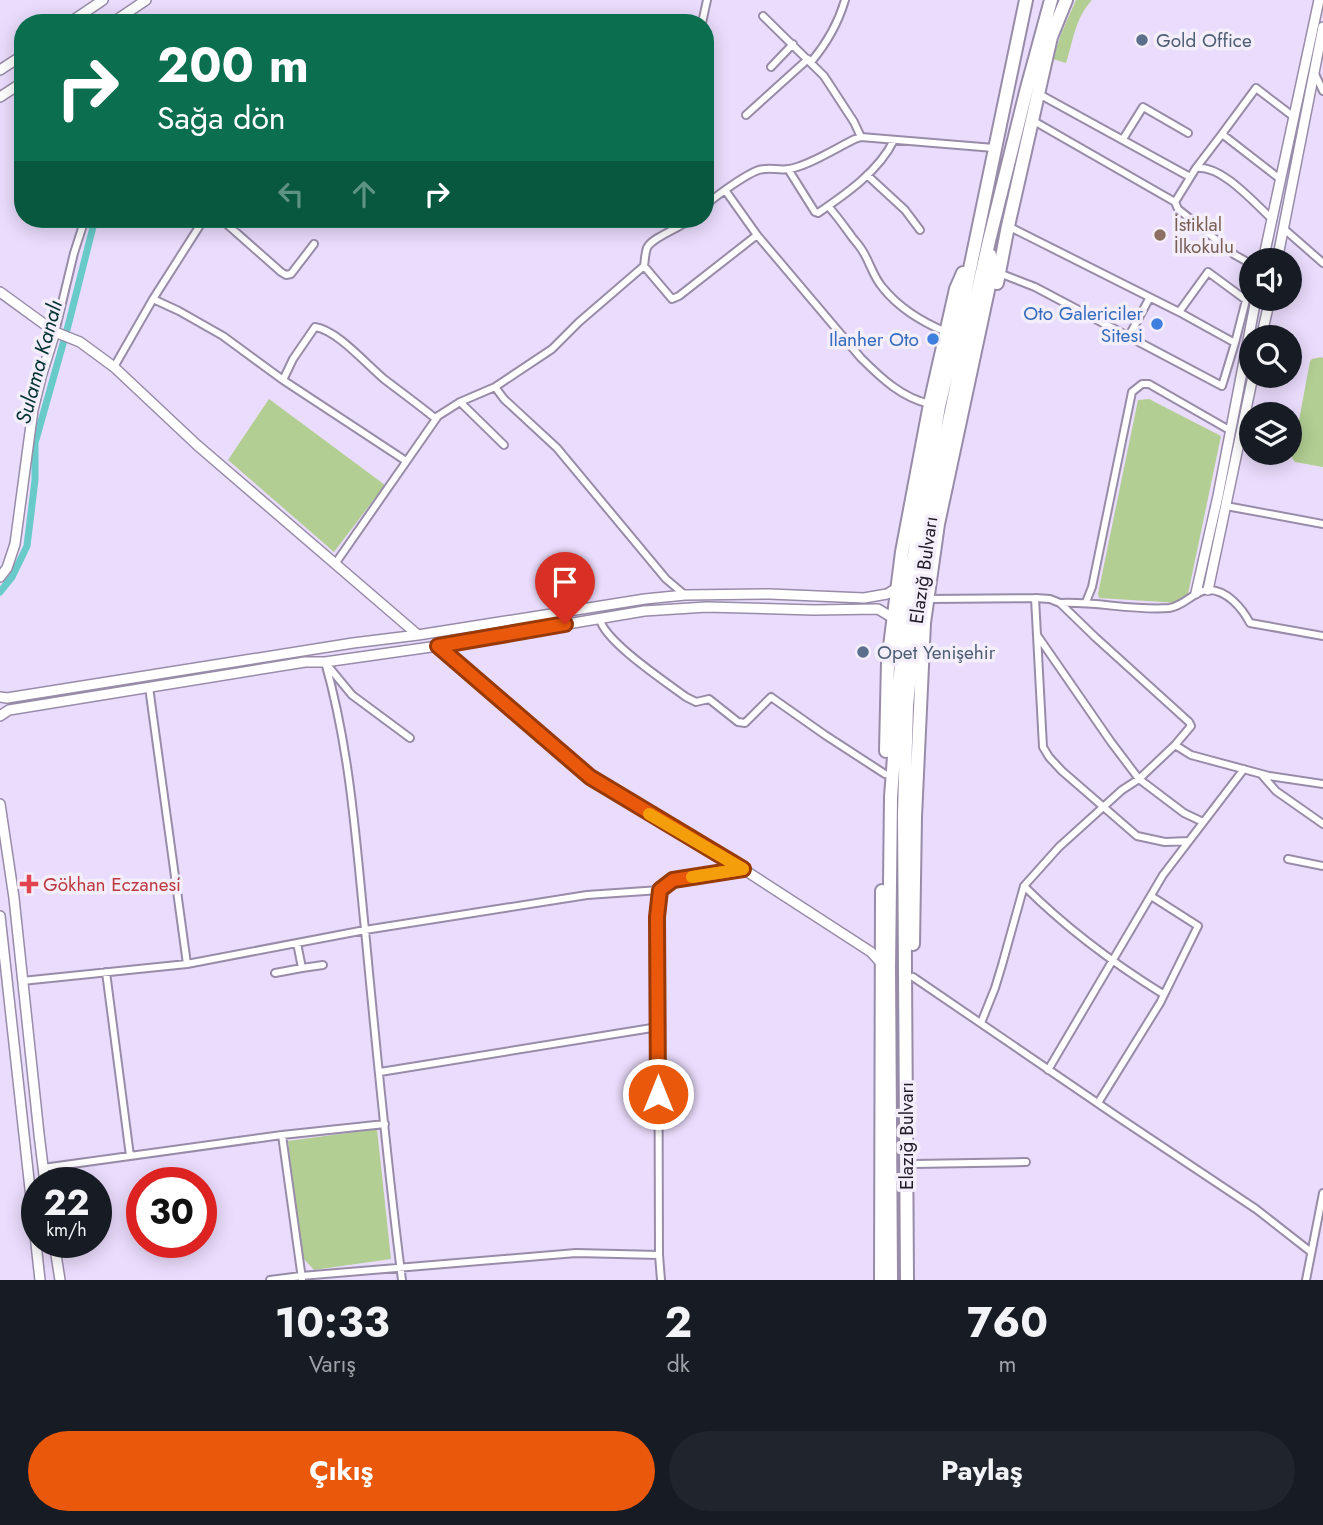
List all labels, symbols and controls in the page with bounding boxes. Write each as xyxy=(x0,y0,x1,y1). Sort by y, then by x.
place label: Gold Office xyxy=(1156,27,1252,54)
text: 200 m xyxy=(157,30,309,100)
marker: Gold Office xyxy=(1134,32,1150,48)
icon: right xyxy=(42,42,133,133)
text: Sağa dön xyxy=(157,95,286,141)
icon: left xyxy=(272,175,310,213)
icon: ahead xyxy=(345,175,383,213)
icon: right xyxy=(418,175,456,213)
place label: İstiklal İlkokulu xyxy=(1174,211,1234,260)
marker: İstiklal İlkokulu xyxy=(1152,227,1168,243)
map controls xyxy=(1239,248,1302,465)
button: sound xyxy=(1239,248,1302,311)
water label: Sulama Kanalı xyxy=(8,297,70,427)
place label: Oto Galericiler Sitesi xyxy=(1023,300,1143,349)
marker: Oto Galericiler Sitesi xyxy=(1149,316,1165,332)
button: search xyxy=(1239,325,1302,388)
place label: Ilanher Oto xyxy=(829,326,919,353)
marker: Ilanher Oto xyxy=(925,331,941,347)
button: layers xyxy=(1239,402,1302,465)
street label: Elazığ Bulvarı xyxy=(903,515,944,625)
pin xyxy=(535,552,595,624)
icon: arrive xyxy=(546,563,584,601)
place label: Opet Yenişehir xyxy=(877,639,996,666)
marker: Opet Yenişehir xyxy=(855,644,871,660)
place label: Gökhan Eczanesi xyxy=(43,871,181,898)
marker: Gökhan Eczanesi xyxy=(21,876,37,892)
position arrow xyxy=(621,1057,695,1131)
street label: Elazığ Bulvarı xyxy=(893,1082,920,1190)
speed limit sign: 30 xyxy=(126,1167,217,1258)
text: 22 xyxy=(44,1178,89,1228)
text: km/h xyxy=(46,1217,87,1243)
text: 10:33 xyxy=(275,1292,390,1353)
text: 2 xyxy=(665,1292,692,1353)
text: 760 xyxy=(967,1292,1048,1353)
text: Varış xyxy=(309,1347,356,1381)
text: dk xyxy=(667,1347,690,1381)
text: m xyxy=(999,1347,1017,1381)
button: Çıkış xyxy=(28,1431,655,1511)
button: Paylaş xyxy=(669,1431,1295,1511)

